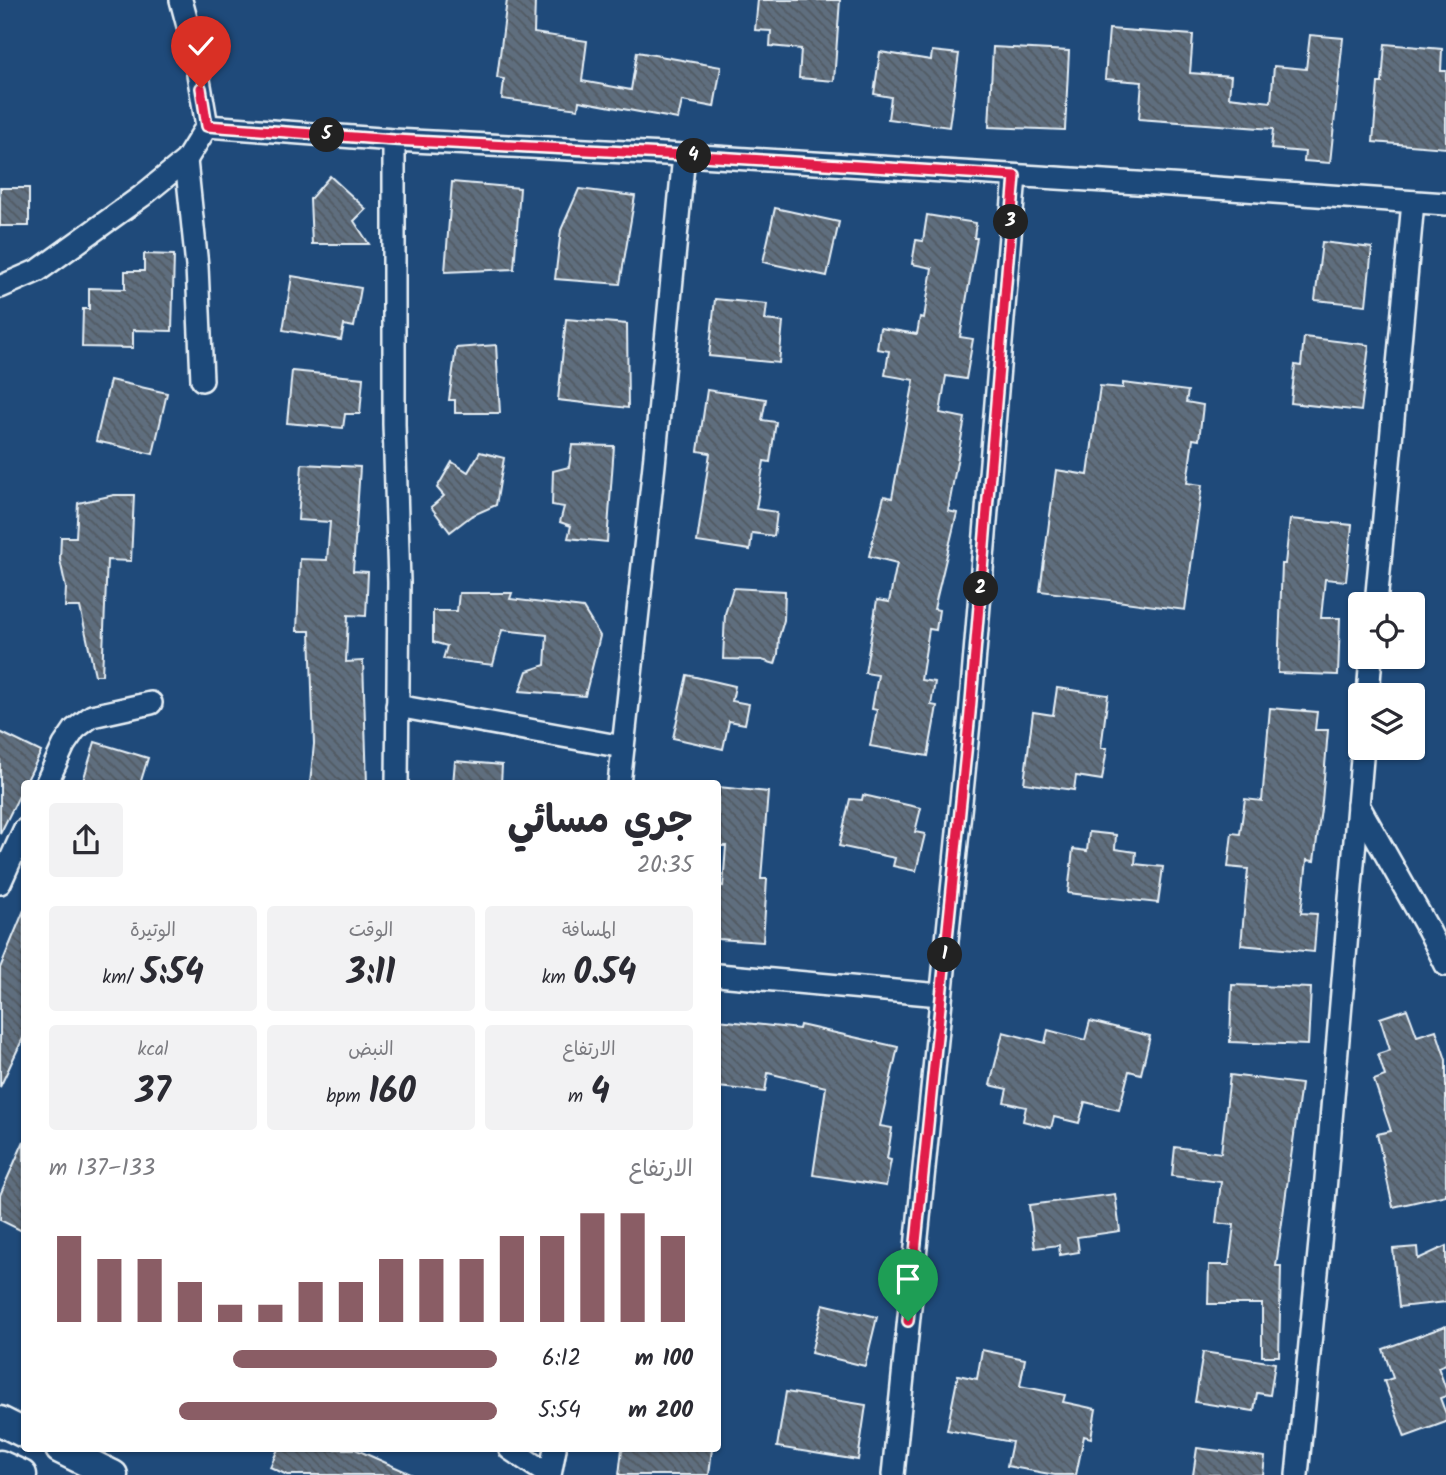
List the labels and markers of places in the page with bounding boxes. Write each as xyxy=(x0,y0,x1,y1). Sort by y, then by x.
pin xyxy=(171,16,231,88)
pin: 5 xyxy=(310,118,344,152)
pin: 4 xyxy=(676,138,712,174)
pin: 3 xyxy=(993,204,1028,240)
pin: 2 xyxy=(964,572,998,606)
pin: 1 xyxy=(928,937,962,972)
pin xyxy=(878,1249,938,1321)

